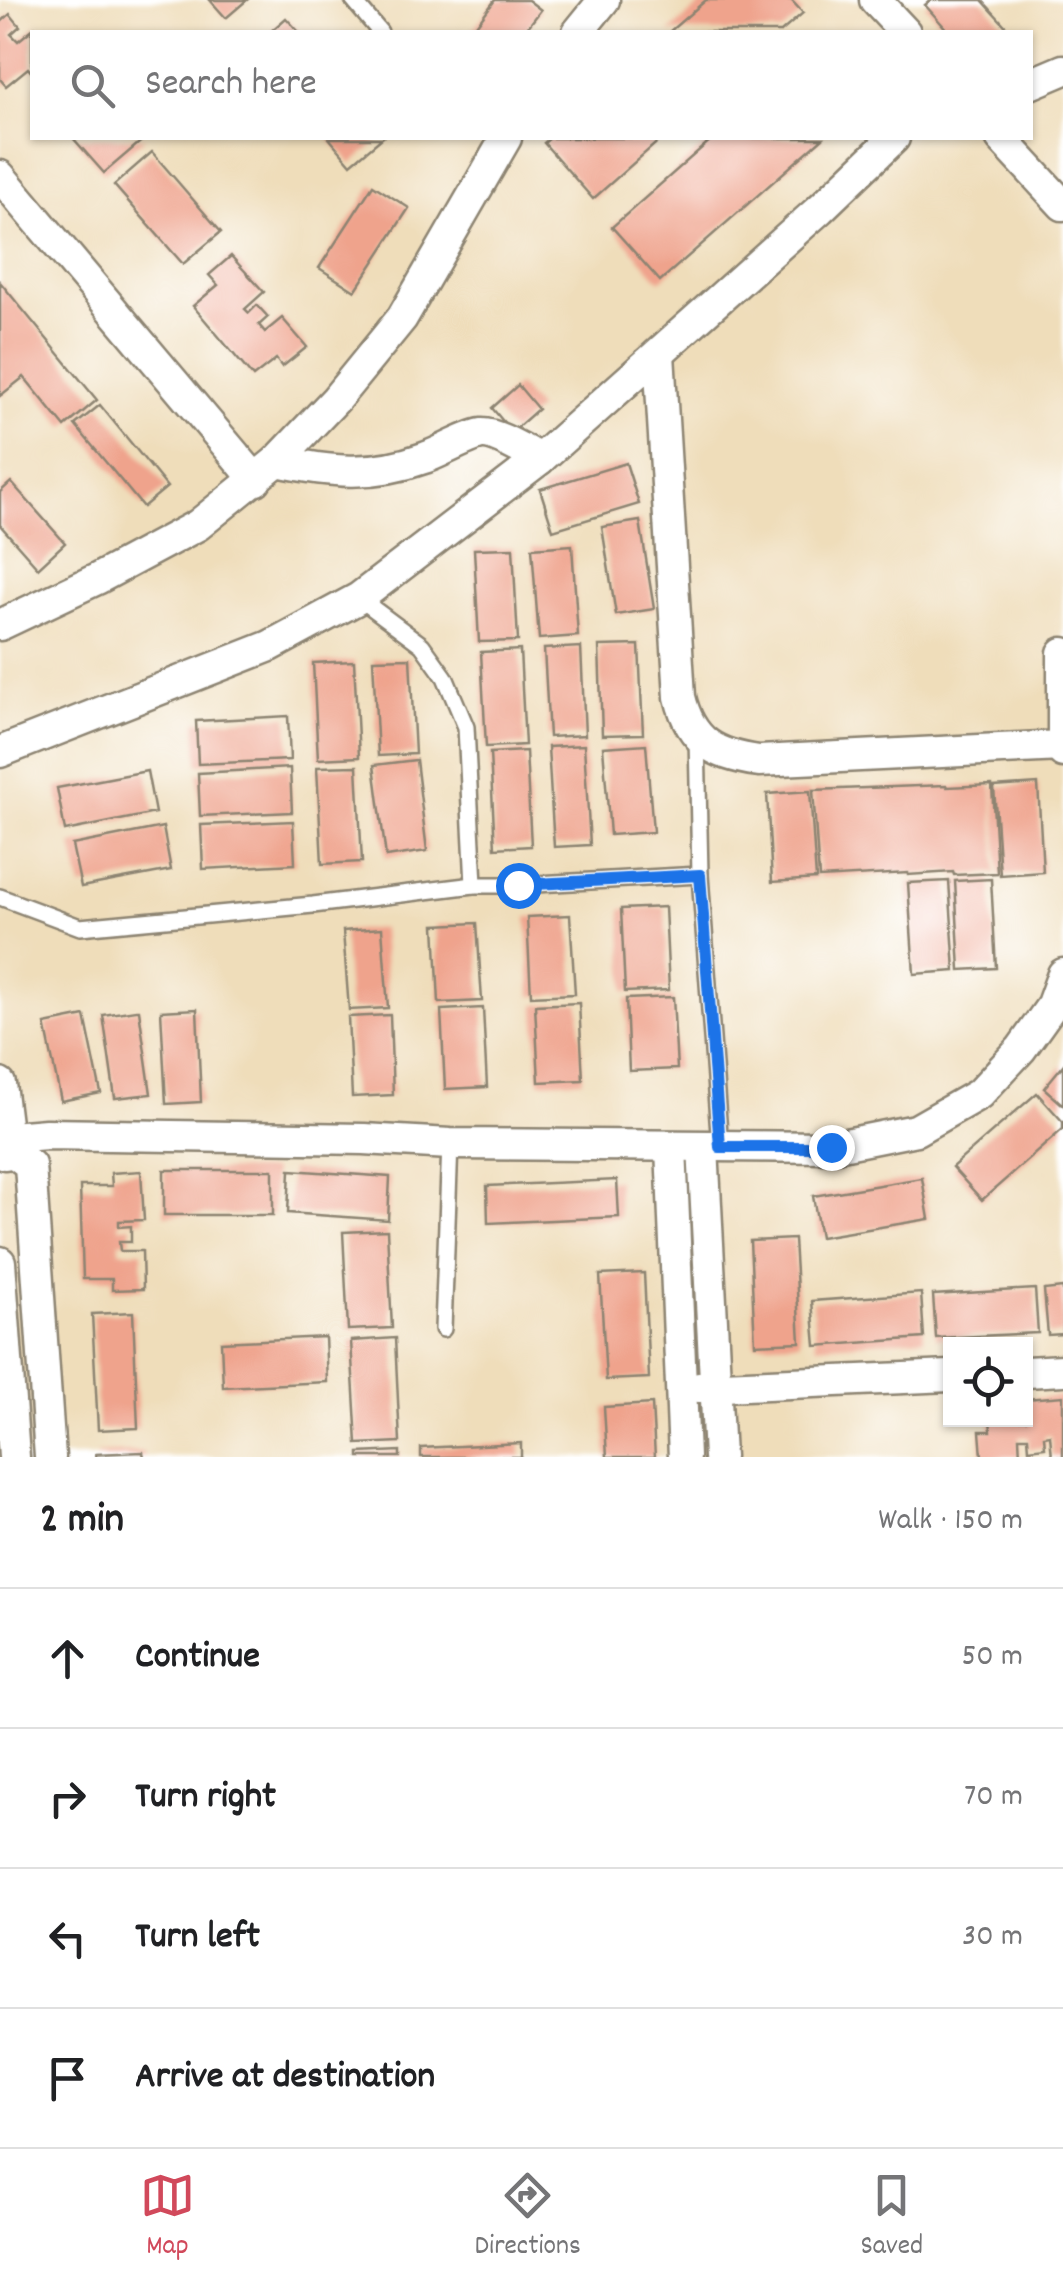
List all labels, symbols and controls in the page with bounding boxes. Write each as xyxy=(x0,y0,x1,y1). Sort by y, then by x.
search box xyxy=(30,30,1033,140)
icon: search xyxy=(65,58,120,113)
text: Search here xyxy=(145,58,317,113)
route start xyxy=(496,863,542,909)
route end xyxy=(809,1125,855,1171)
map controls xyxy=(943,1337,1033,1427)
button: locate xyxy=(943,1337,1033,1427)
text: 2 min xyxy=(40,1492,124,1552)
text: Walk · 150 m xyxy=(878,1499,1023,1545)
icon: ahead xyxy=(40,1631,95,1686)
text: Continue xyxy=(135,1631,260,1686)
text: 50 m xyxy=(961,1635,1023,1681)
icon: right xyxy=(40,1771,95,1826)
text: Turn right xyxy=(135,1771,276,1826)
text: 70 m xyxy=(964,1775,1023,1821)
icon: left xyxy=(40,1911,95,1966)
text: Turn left xyxy=(135,1911,260,1966)
text: 30 m xyxy=(962,1915,1023,1961)
icon: arrive xyxy=(40,2051,95,2106)
text: Arrive at destination xyxy=(135,2051,435,2106)
tab: Map xyxy=(140,2168,195,2268)
tab: Directions xyxy=(475,2168,581,2268)
tab: Saved xyxy=(861,2168,923,2268)

